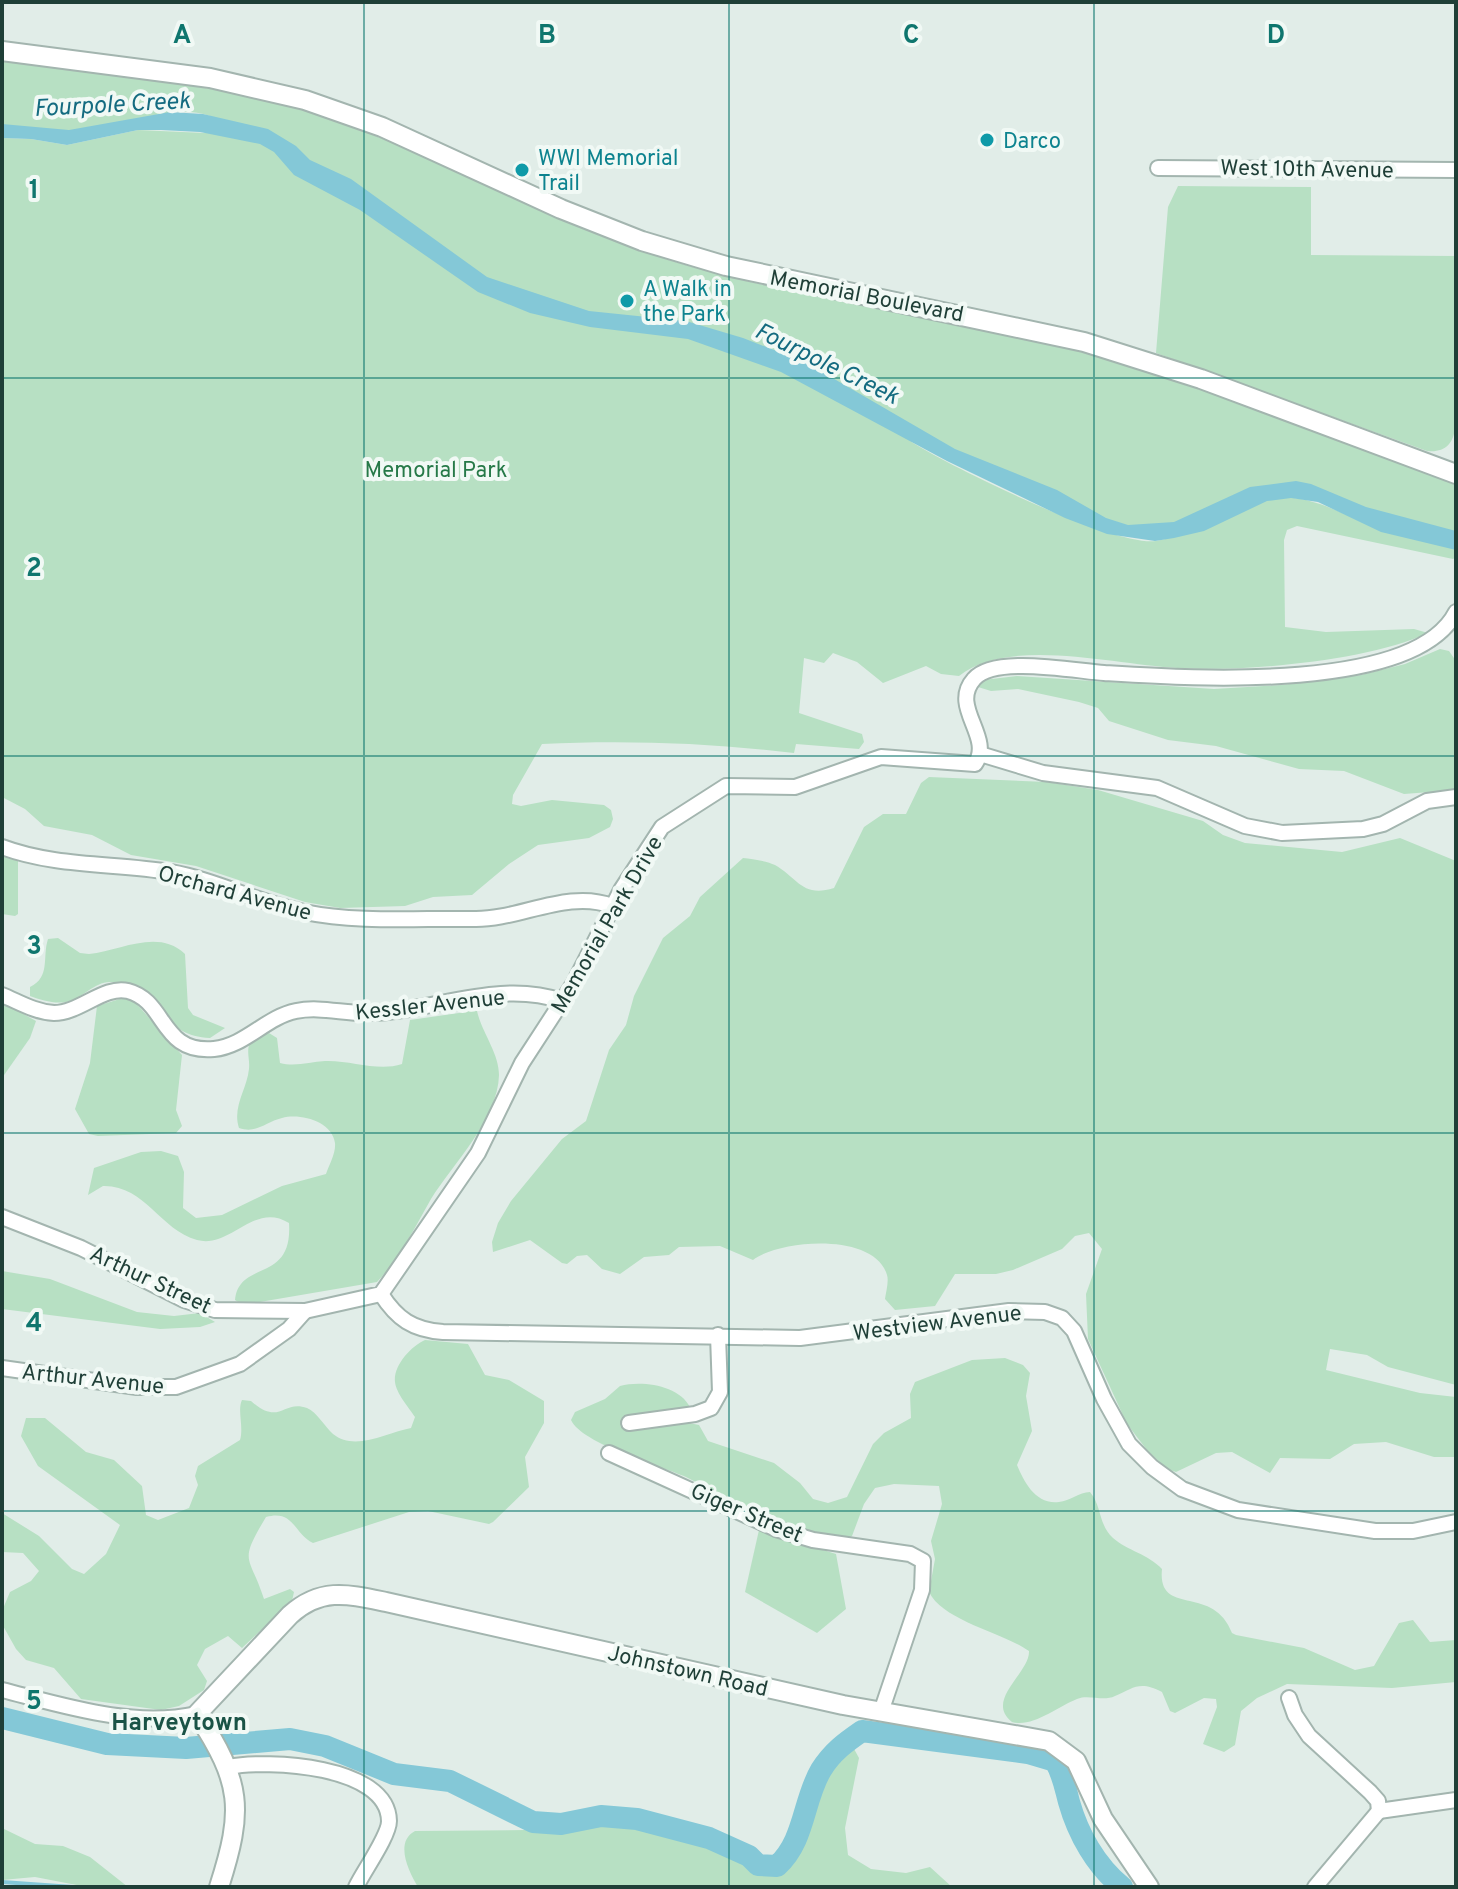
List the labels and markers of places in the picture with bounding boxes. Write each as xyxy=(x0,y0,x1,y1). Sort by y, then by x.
place label: Darco xyxy=(1003,129,1061,156)
marker: Darco xyxy=(978,131,996,149)
place label: WWI Memorial Trail xyxy=(538,146,678,198)
marker: WWI Memorial Trail xyxy=(513,161,531,179)
place label: A Walk in the Park xyxy=(643,277,732,329)
marker: A Walk in the Park xyxy=(618,292,636,310)

